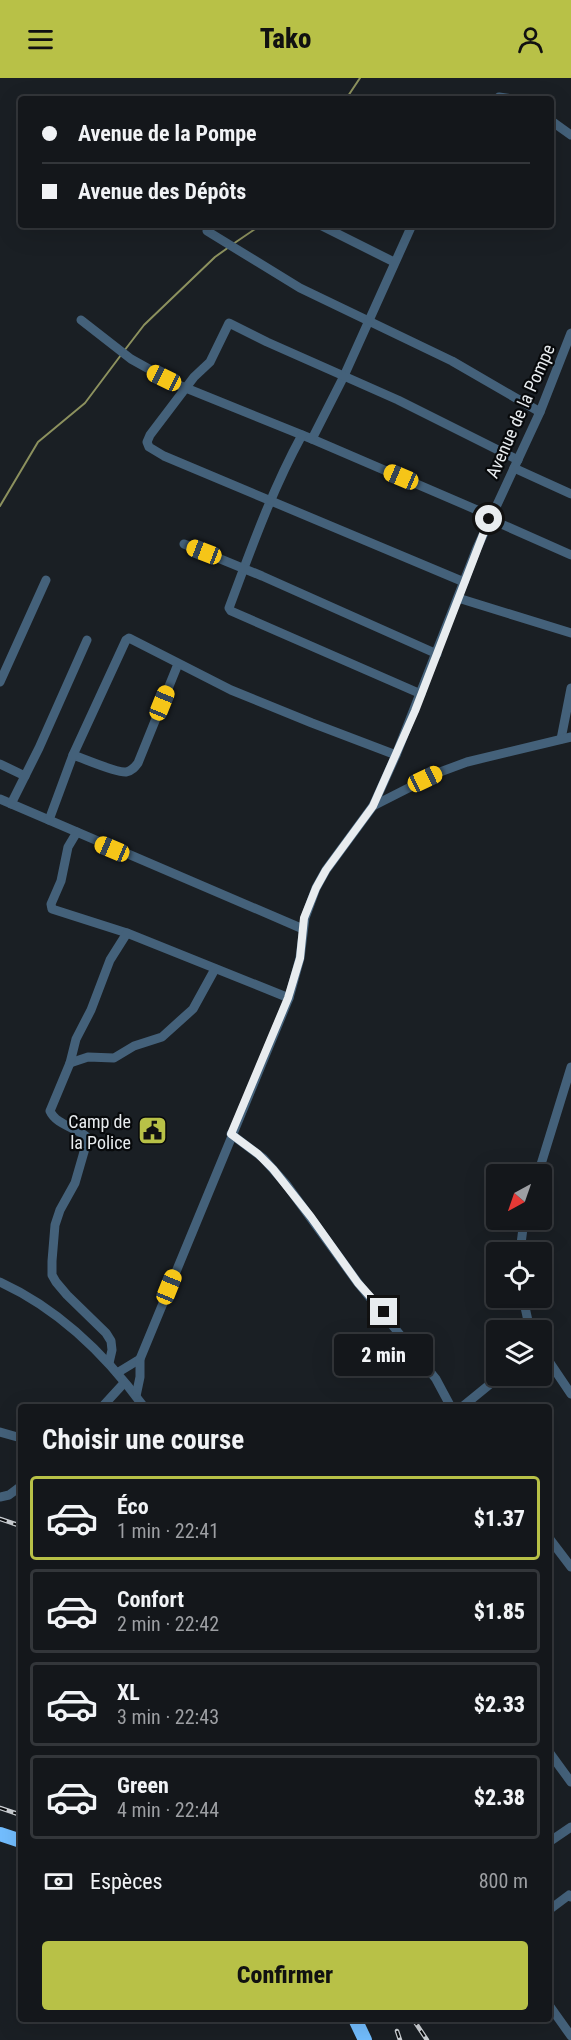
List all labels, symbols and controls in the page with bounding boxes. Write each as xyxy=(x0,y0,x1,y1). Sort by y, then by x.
icon: menu xyxy=(24,23,57,56)
text: Tako xyxy=(260,23,311,55)
icon: person xyxy=(514,23,547,56)
text: Avenue de la Pompe xyxy=(78,121,257,146)
text: Avenue des Dépôts xyxy=(78,179,246,204)
street label: Avenue de la Pompe xyxy=(481,341,559,481)
car xyxy=(144,362,184,394)
car xyxy=(381,462,421,492)
route start xyxy=(475,505,502,532)
car xyxy=(184,537,224,567)
car xyxy=(147,683,177,723)
car xyxy=(405,763,445,795)
car xyxy=(92,834,132,864)
place label: Camp de la Police xyxy=(68,1111,131,1153)
public building icon: Camp de la Police xyxy=(136,1115,168,1147)
north arrow xyxy=(486,1164,552,1230)
map controls xyxy=(486,1164,552,1386)
button: locate xyxy=(486,1242,552,1308)
car xyxy=(154,1267,184,1307)
route end xyxy=(370,1298,397,1325)
button: layers xyxy=(486,1320,552,1386)
callout: 2 min xyxy=(334,1333,434,1375)
text: 2 min xyxy=(361,1343,406,1367)
text: Choisir une course xyxy=(42,1424,244,1456)
icon: car xyxy=(45,1491,99,1545)
text: Éco xyxy=(117,1494,149,1519)
text: $1.37 xyxy=(474,1506,525,1531)
text: 1 min · 22:41 xyxy=(117,1519,219,1543)
icon: car xyxy=(45,1584,99,1638)
text: Confort xyxy=(117,1587,184,1612)
text: $1.85 xyxy=(474,1599,525,1624)
text: 2 min · 22:42 xyxy=(117,1612,219,1636)
icon: car xyxy=(45,1677,99,1731)
text: XL xyxy=(117,1680,140,1705)
text: $2.33 xyxy=(474,1692,525,1717)
text: 3 min · 22:43 xyxy=(117,1705,219,1729)
icon: car xyxy=(45,1770,99,1824)
text: Green xyxy=(117,1773,169,1798)
text: $2.38 xyxy=(474,1785,525,1810)
text: 4 min · 22:44 xyxy=(117,1798,219,1822)
icon: cash xyxy=(42,1865,75,1898)
text: Espèces xyxy=(90,1869,163,1894)
text: 800 m xyxy=(479,1869,528,1893)
button: Confirmer xyxy=(42,1941,528,2010)

